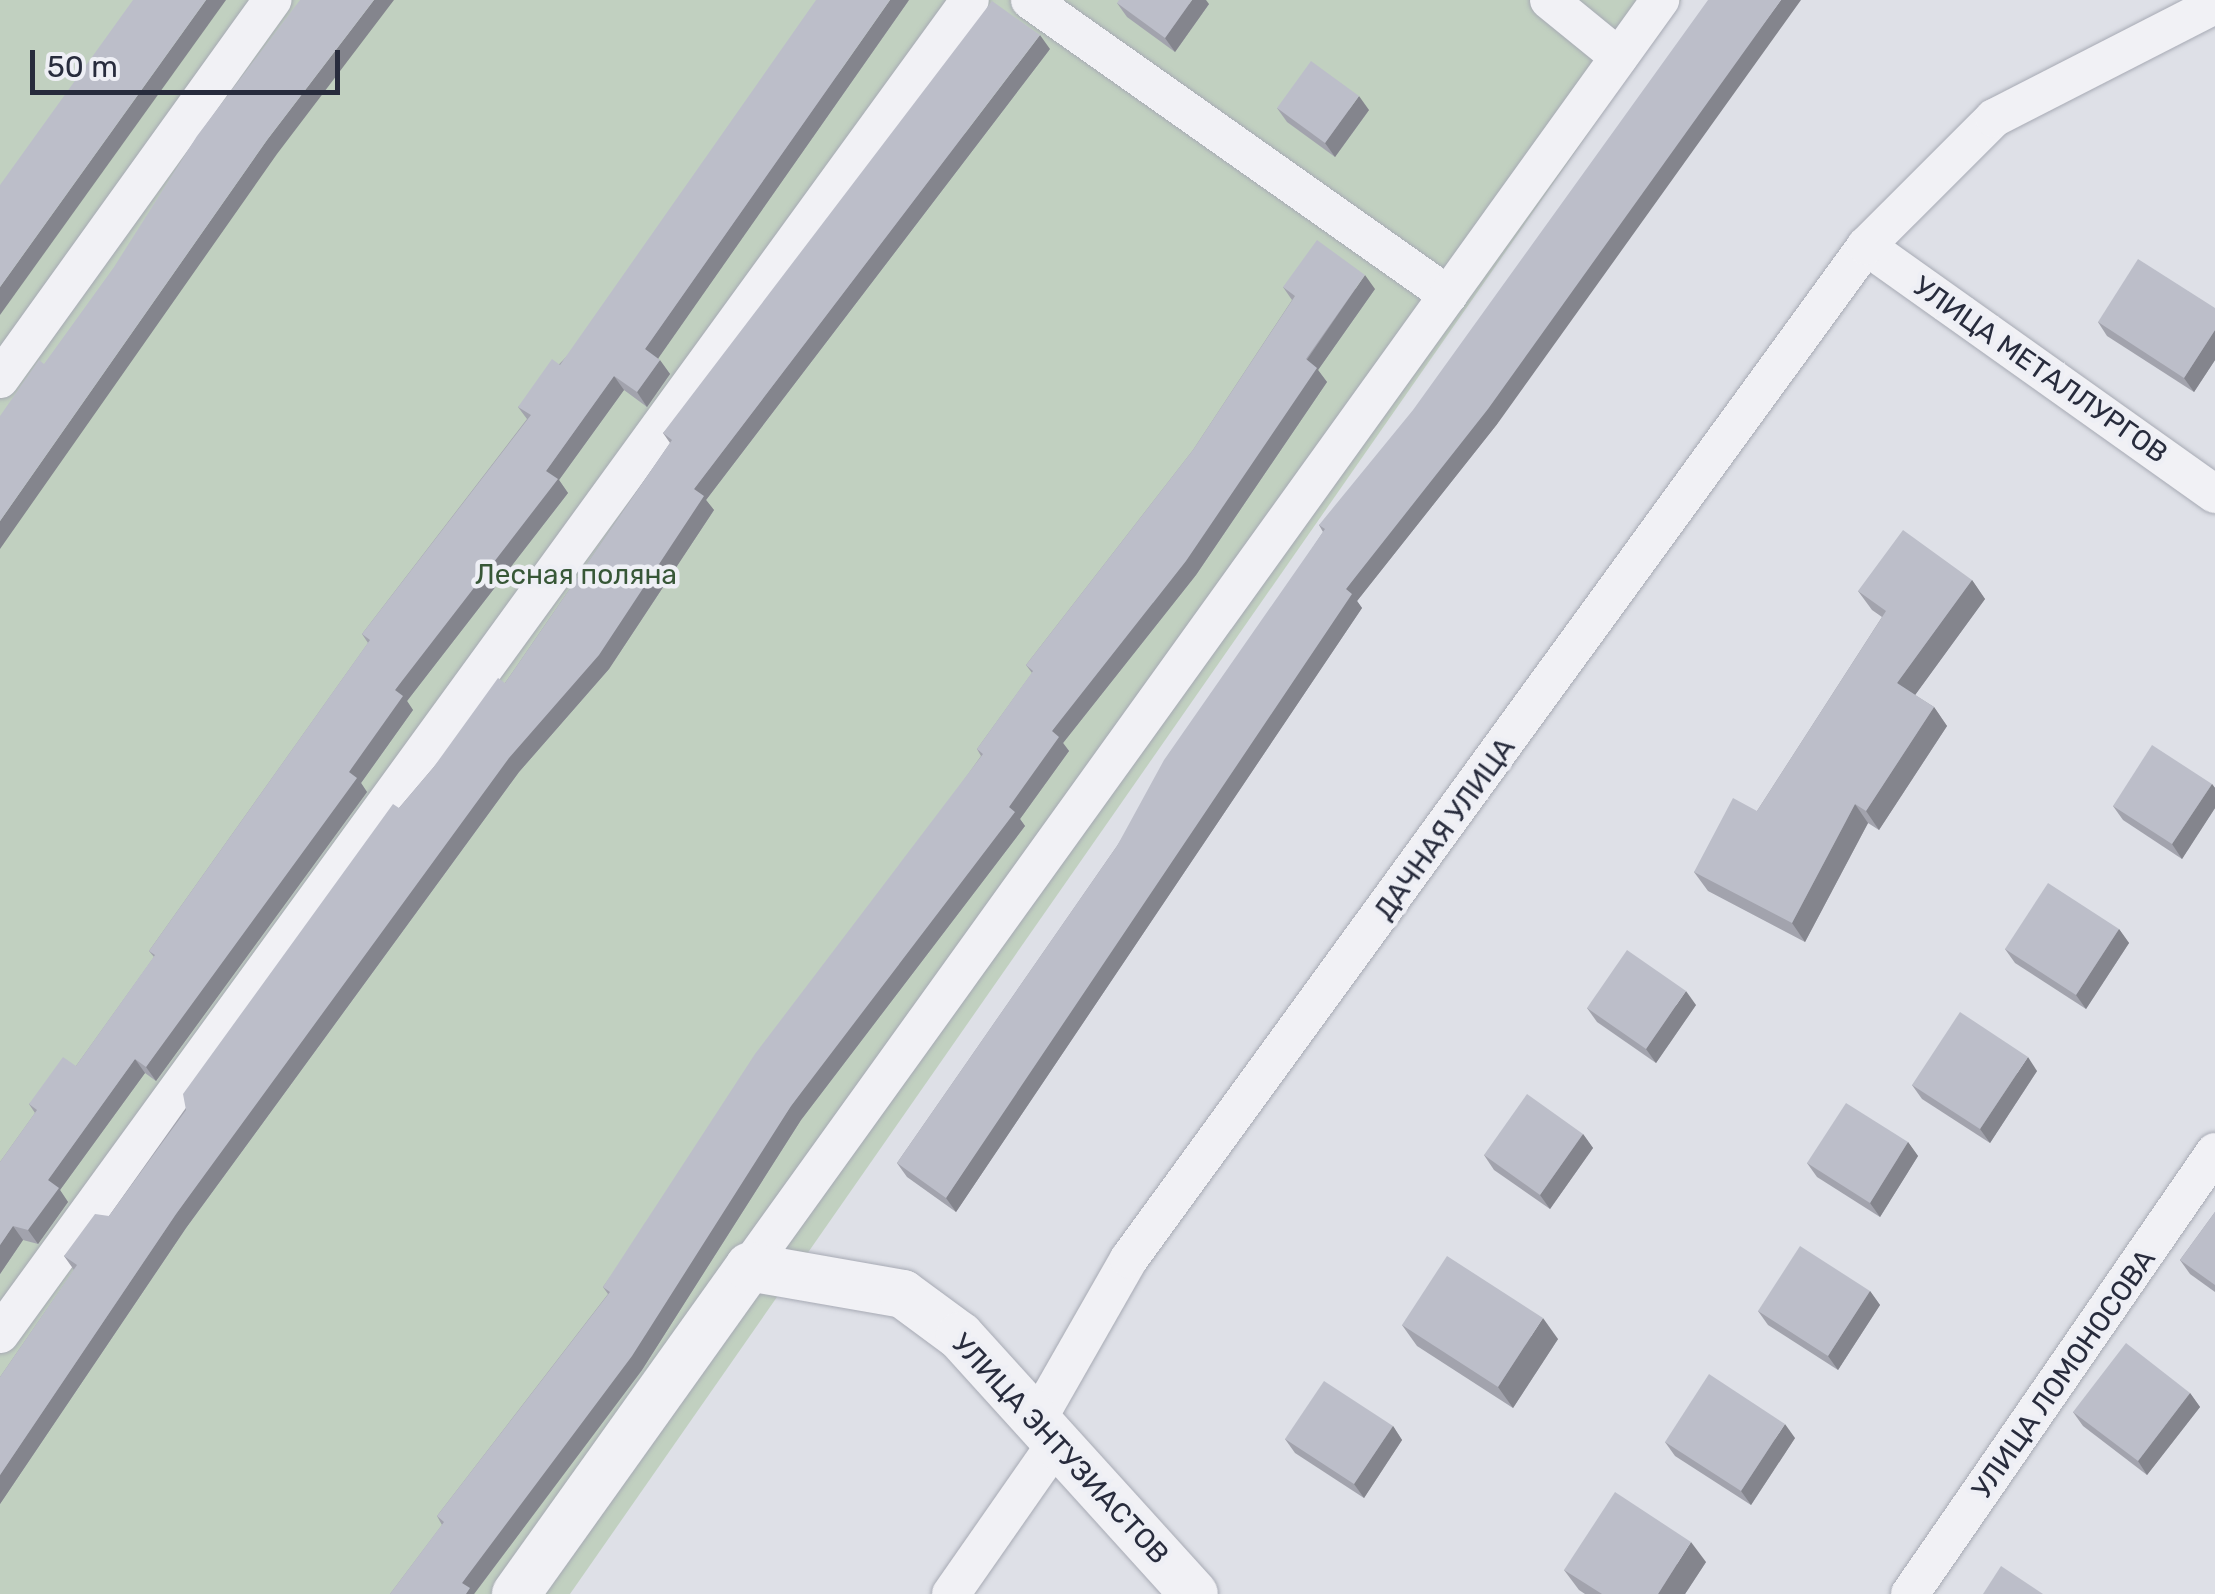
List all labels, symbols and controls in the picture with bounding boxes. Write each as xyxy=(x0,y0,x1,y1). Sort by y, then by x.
scale bar xyxy=(35,30,345,92)
text: 50 m xyxy=(47,49,118,85)
street label: УЛИЦА МЕТАЛЛУРГОВ xyxy=(1907,270,2173,470)
park label: Лесная поляна xyxy=(475,558,677,592)
street label: ДАЧНАЯ УЛИЦА xyxy=(1368,732,1522,926)
street label: УЛИЦА ЛОМОНОСОВА xyxy=(1965,1243,2163,1505)
street label: УЛИЦА ЭНТУЗИАСТОВ xyxy=(945,1327,1175,1571)

